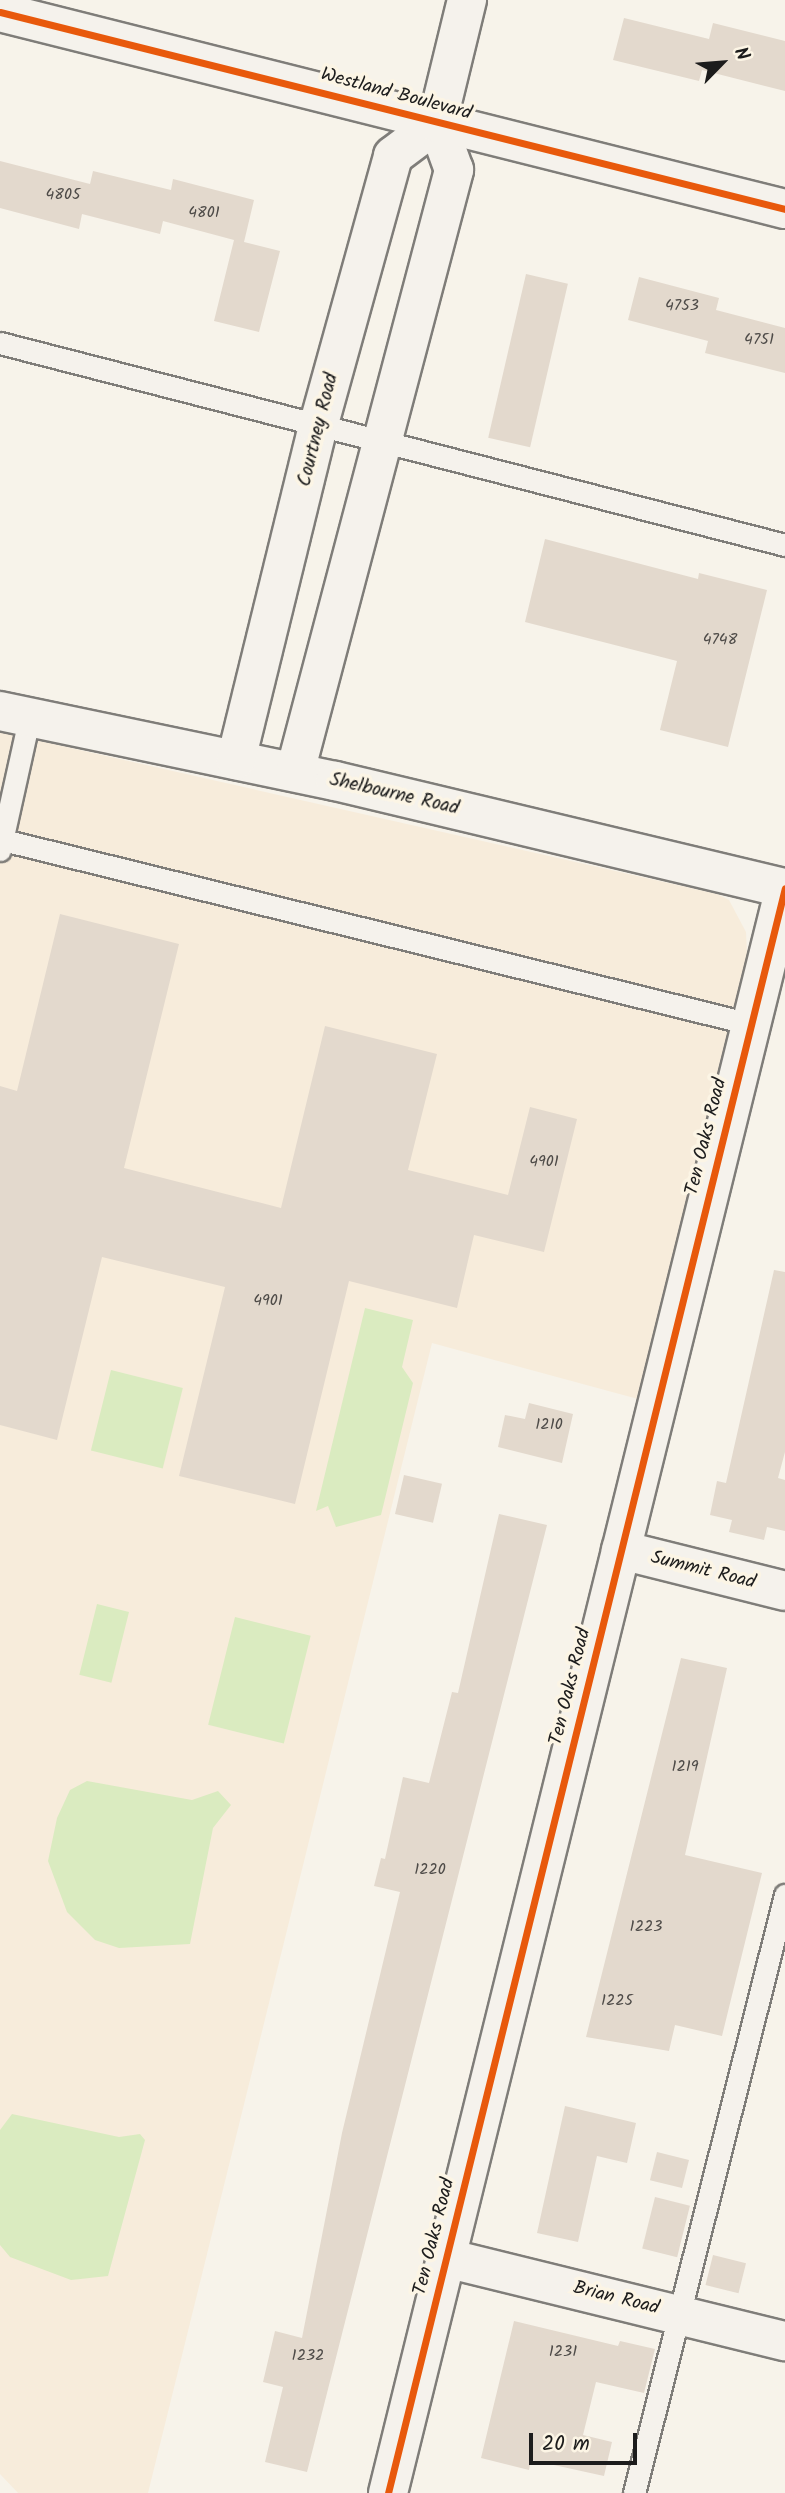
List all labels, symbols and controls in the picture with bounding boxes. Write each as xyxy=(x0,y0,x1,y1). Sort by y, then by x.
north arrow xyxy=(687,28,757,98)
text: N xyxy=(725,42,757,66)
street label: Westland Boulevard xyxy=(318,64,474,126)
house number: 4805 xyxy=(45,185,81,205)
house number: 4801 xyxy=(188,203,220,223)
house number: 4753 xyxy=(665,296,699,316)
house number: 4751 xyxy=(744,330,774,350)
street label: Courtney Road xyxy=(294,371,344,489)
house number: 4748 xyxy=(703,630,737,650)
street label: Shelbourne Road xyxy=(327,769,461,821)
street label: Ten Oaks Road xyxy=(681,1076,733,1198)
house number: 4901 xyxy=(529,1152,559,1172)
house number: 4901 xyxy=(253,1291,283,1311)
house number: 1210 xyxy=(535,1415,563,1435)
street label: Summit Road xyxy=(648,1547,758,1595)
street label: Ten Oaks Road xyxy=(545,1626,597,1748)
house number: 1219 xyxy=(671,1757,699,1777)
house number: 1220 xyxy=(414,1860,446,1880)
house number: 1223 xyxy=(630,1917,662,1937)
house number: 1225 xyxy=(601,1991,633,2011)
street label: Ten Oaks Road xyxy=(409,2176,461,2298)
street label: Brian Road xyxy=(571,2277,661,2321)
house number: 1231 xyxy=(549,2342,577,2362)
house number: 1232 xyxy=(292,2346,324,2366)
scale bar xyxy=(533,2420,642,2464)
text: 20 m xyxy=(542,2428,590,2461)

